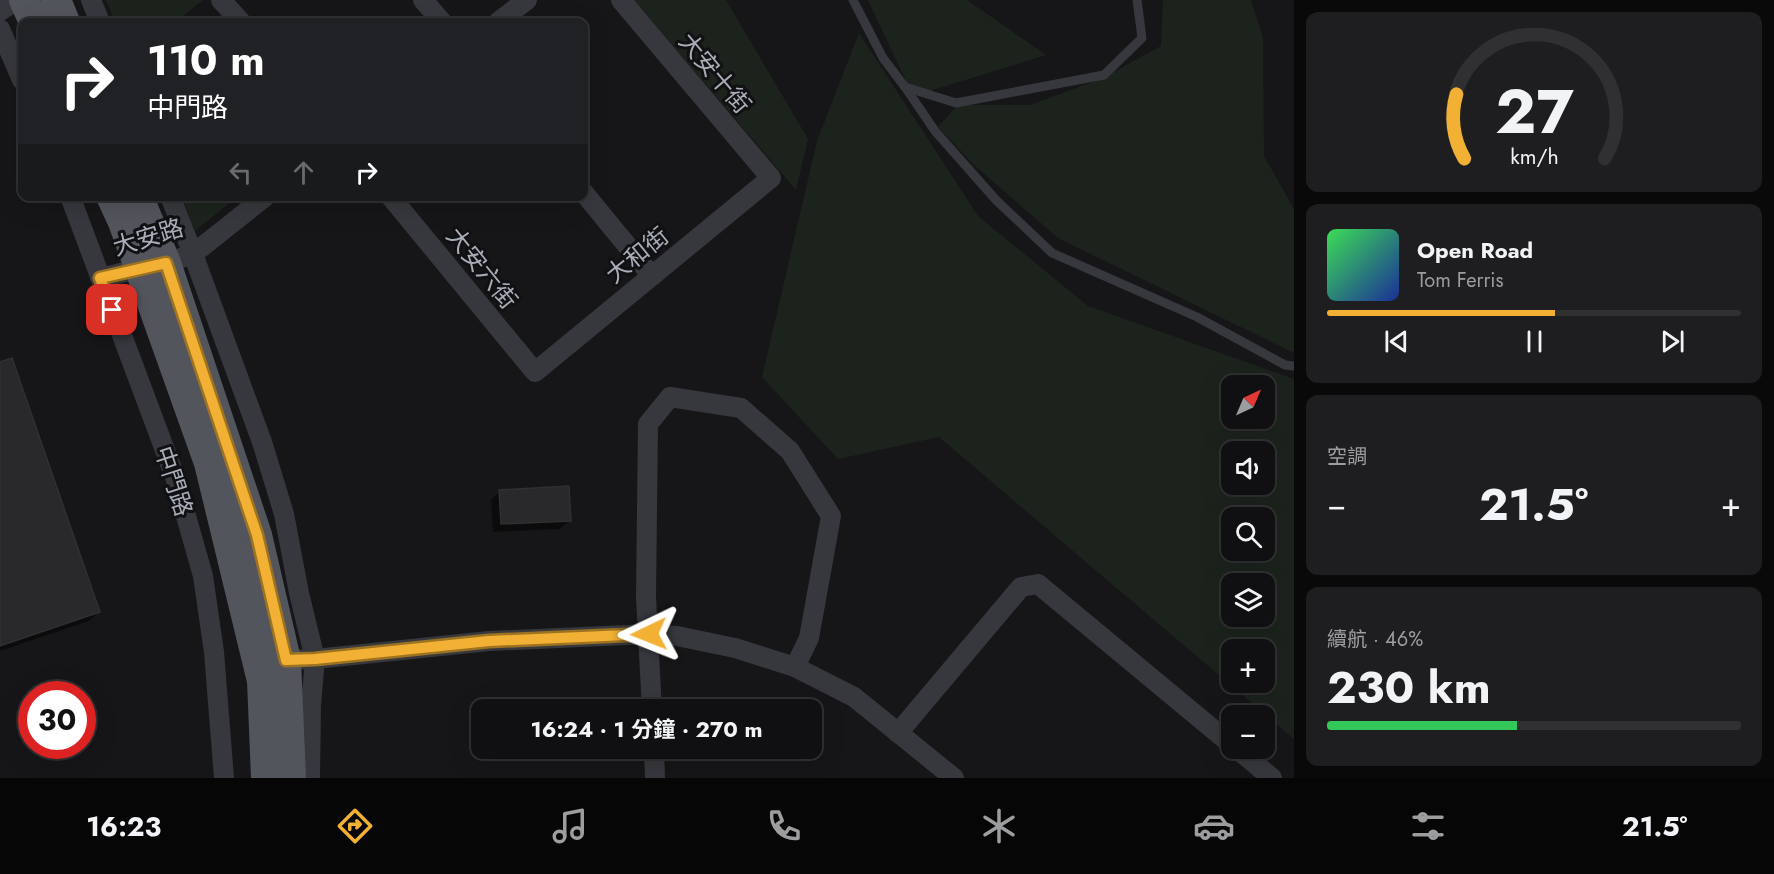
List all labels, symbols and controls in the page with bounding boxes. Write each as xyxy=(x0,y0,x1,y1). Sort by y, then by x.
street label: 大安十街 xyxy=(671,25,759,121)
text: 110 m xyxy=(147,30,265,91)
icon: right xyxy=(48,42,126,120)
text: 27 xyxy=(1495,66,1574,156)
text: 中門路 xyxy=(147,88,228,127)
text: km/h xyxy=(1510,141,1558,172)
icon: left xyxy=(224,156,257,189)
icon: ahead xyxy=(287,156,320,189)
icon: right xyxy=(350,156,383,189)
street label: 大安路 xyxy=(108,210,188,264)
street label: 大和街 xyxy=(598,219,676,291)
street label: 大安六街 xyxy=(438,220,526,316)
text: Open Road xyxy=(1417,234,1533,266)
text: Tom Ferris xyxy=(1417,266,1504,295)
pin xyxy=(86,284,137,335)
icon: arrive xyxy=(95,293,128,326)
icon: previous xyxy=(1380,325,1413,358)
icon: pause xyxy=(1518,325,1551,358)
icon: next xyxy=(1656,325,1689,358)
north arrow xyxy=(1221,375,1275,429)
map controls xyxy=(1221,375,1275,759)
street label: 中門路 xyxy=(146,441,202,521)
button: sound xyxy=(1221,441,1275,495)
text: 空調 xyxy=(1327,442,1367,471)
text: 21.5° xyxy=(1479,472,1588,537)
text: − xyxy=(1327,481,1346,528)
text: + xyxy=(1721,481,1741,528)
button: search xyxy=(1221,507,1275,561)
button: layers xyxy=(1221,573,1275,627)
position arrow xyxy=(617,602,681,666)
text: 續航 · 46% xyxy=(1327,625,1423,654)
button: + xyxy=(1221,639,1275,693)
text: 230 km xyxy=(1327,655,1491,720)
speed limit sign: 30 xyxy=(18,681,96,759)
button: − xyxy=(1221,705,1275,759)
text: 16:24 · 1 分鐘 · 270 m xyxy=(530,713,763,745)
icon: directions xyxy=(334,805,376,847)
icon: music xyxy=(549,805,591,847)
icon: phone xyxy=(763,805,805,847)
icon: climate xyxy=(978,805,1020,847)
icon: car xyxy=(1193,805,1235,847)
icon: filters xyxy=(1407,805,1449,847)
text: 16:23 xyxy=(86,807,161,846)
text: 21.5° xyxy=(1622,807,1688,846)

